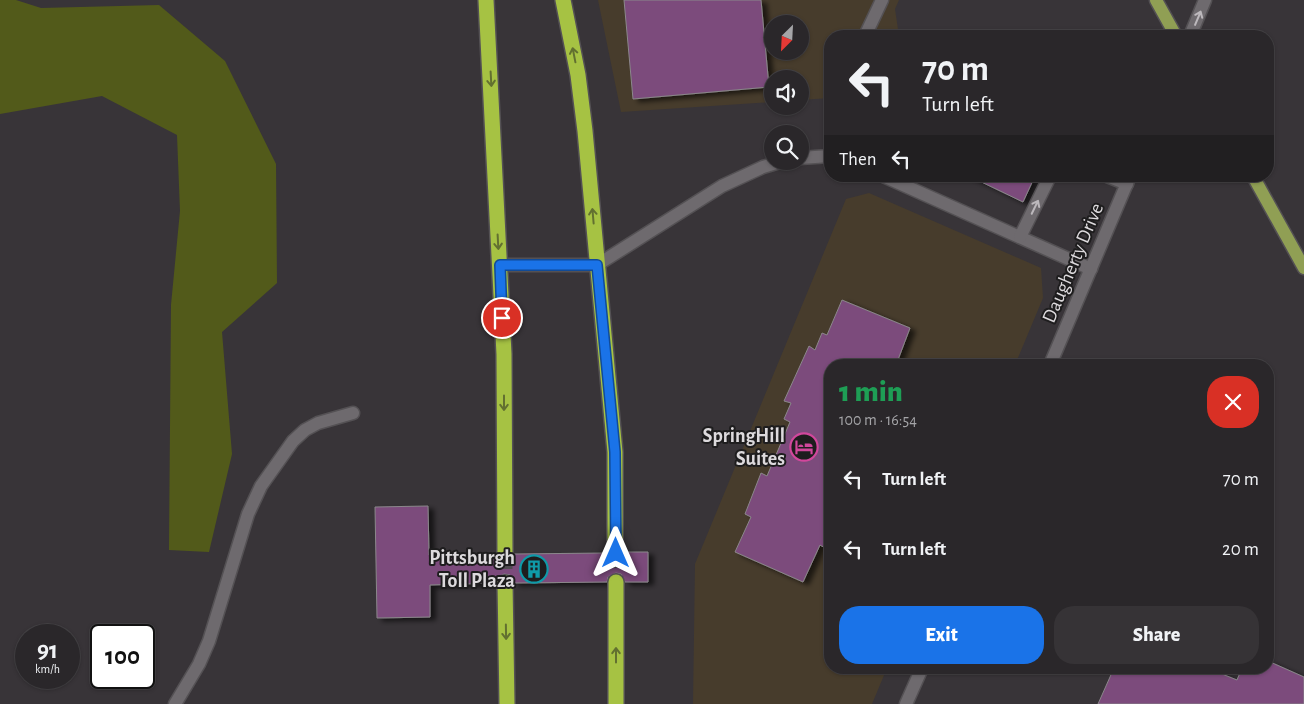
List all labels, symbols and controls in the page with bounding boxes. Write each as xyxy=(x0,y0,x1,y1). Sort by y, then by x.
one-way arrow xyxy=(1193,11,1203,26)
north arrow xyxy=(764,15,809,60)
map controls xyxy=(764,15,809,170)
one-way arrow xyxy=(569,47,579,63)
icon: left xyxy=(839,50,904,115)
text: 70 m xyxy=(922,52,989,87)
button: sound xyxy=(764,70,809,115)
one-way arrow xyxy=(486,71,495,87)
text: Turn left xyxy=(922,93,994,115)
button: search xyxy=(764,125,809,170)
icon: left xyxy=(887,145,915,173)
text: Then xyxy=(839,150,877,169)
one-way arrow xyxy=(1030,199,1040,214)
street label: Daugherty Drive xyxy=(1039,200,1107,326)
one-way arrow xyxy=(588,209,598,225)
one-way arrow xyxy=(494,233,503,249)
pin xyxy=(481,297,523,339)
icon: arrive xyxy=(488,304,516,332)
button: close xyxy=(1207,376,1259,428)
text: 1 min xyxy=(839,377,903,407)
one-way arrow xyxy=(499,394,509,410)
text: 100 m · 16:54 xyxy=(839,412,917,428)
place label: SpringHill Suites xyxy=(703,426,785,469)
hotel icon: SpringHill Suites xyxy=(789,432,819,462)
icon: left xyxy=(839,465,867,493)
text: Turn left xyxy=(882,470,946,489)
text: 70 m xyxy=(1223,470,1259,489)
position arrow xyxy=(589,526,641,578)
icon: left xyxy=(839,535,867,563)
text: Turn left xyxy=(882,540,946,559)
text: 20 m xyxy=(1222,540,1259,559)
place label: Pittsburgh Toll Plaza xyxy=(429,548,515,591)
building icon: Pittsburgh Toll Plaza xyxy=(519,554,549,584)
button: Exit xyxy=(839,606,1044,664)
button: Share xyxy=(1054,606,1259,664)
speed limit sign: 100 xyxy=(90,624,155,689)
one-way arrow xyxy=(501,624,511,640)
text: 91 xyxy=(37,638,58,663)
one-way arrow xyxy=(611,648,621,664)
text: km/h xyxy=(35,663,60,675)

